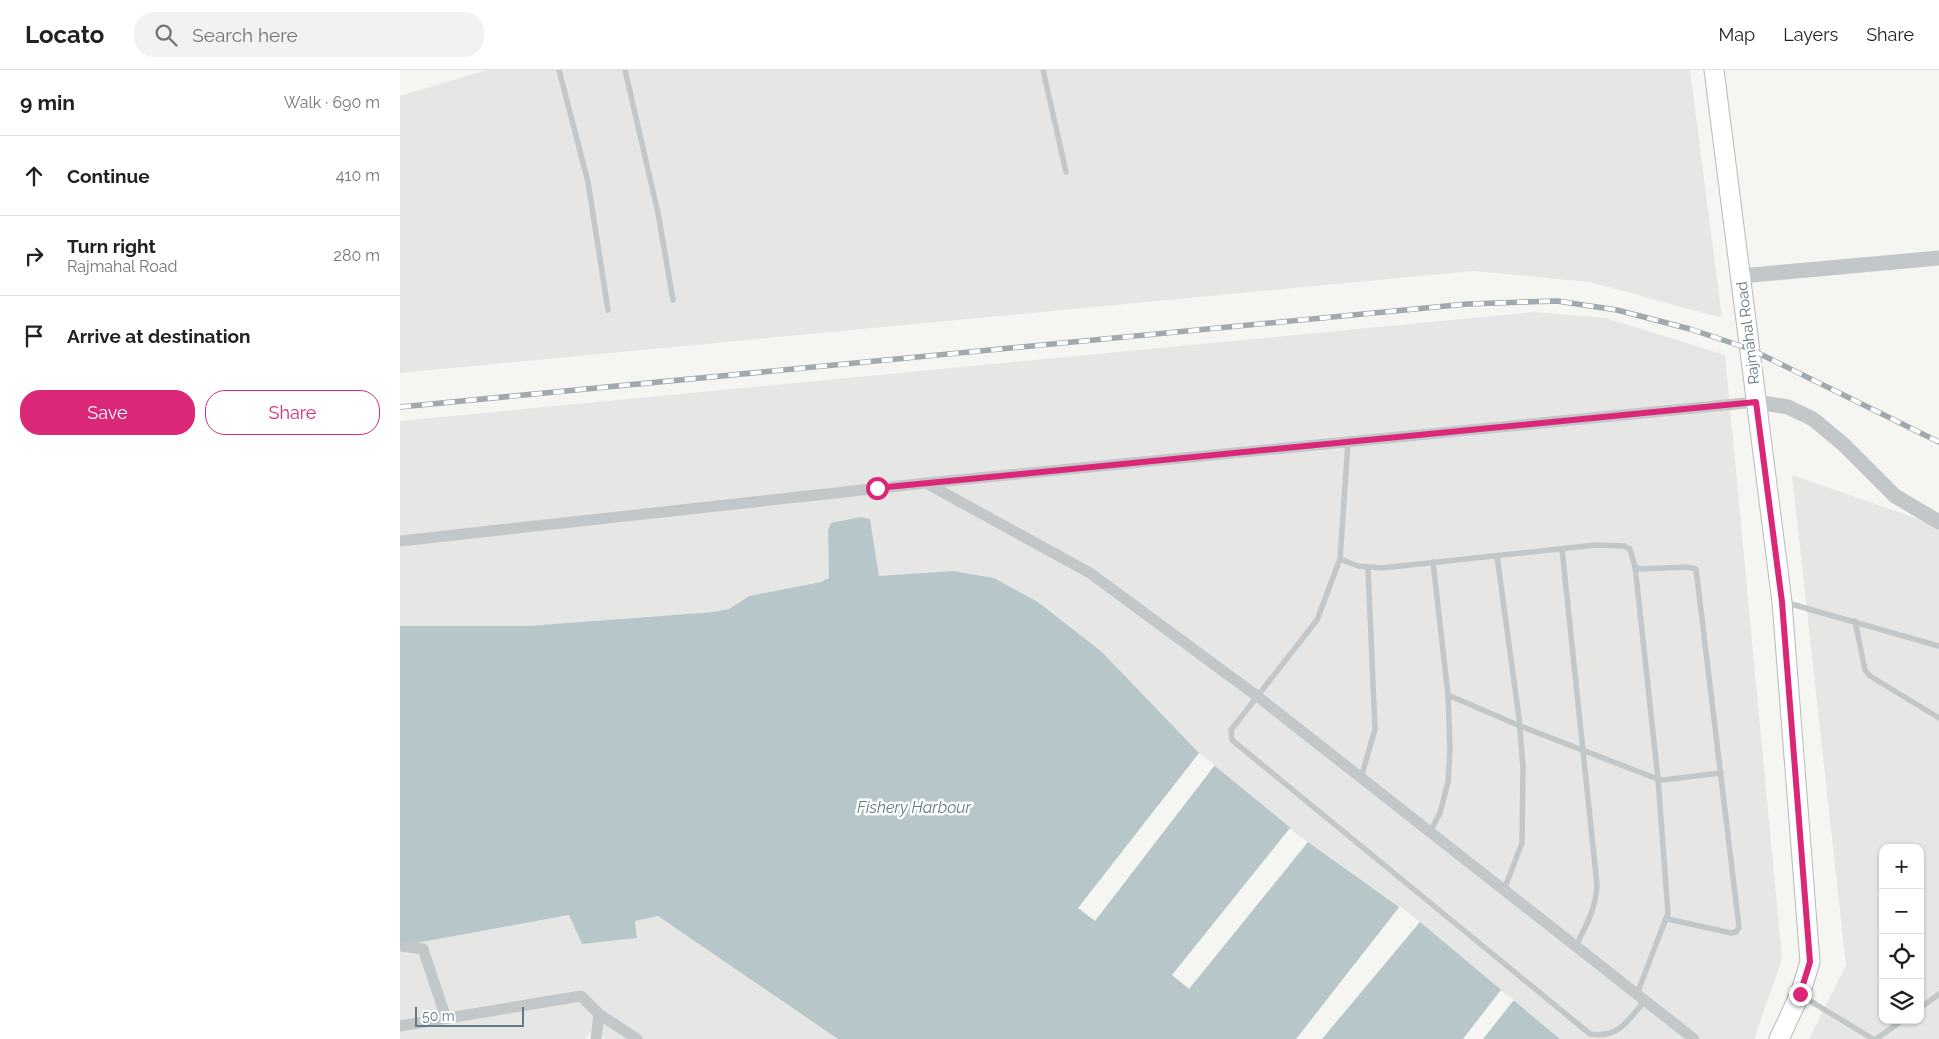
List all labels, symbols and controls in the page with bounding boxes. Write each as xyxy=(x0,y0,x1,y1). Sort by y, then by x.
search box xyxy=(134,12,484,57)
text: Locato xyxy=(25,20,104,49)
icon: search xyxy=(152,21,180,49)
text: Search here xyxy=(192,24,298,46)
text: Map xyxy=(1719,24,1755,45)
text: Layers xyxy=(1783,24,1838,45)
text: Share xyxy=(1866,24,1914,45)
text: 9 min xyxy=(20,90,75,115)
text: Walk · 690 m xyxy=(284,93,380,112)
icon: ahead xyxy=(20,162,48,190)
text: Continue xyxy=(67,165,150,187)
text: 410 m xyxy=(336,166,380,185)
text: Turn right xyxy=(67,235,156,257)
icon: right xyxy=(20,242,48,270)
text: 280 m xyxy=(334,246,380,265)
text: Rajmahal Road xyxy=(67,257,177,276)
street label: Rajmahal Road xyxy=(1733,281,1763,385)
icon: arrive xyxy=(20,322,48,350)
text: Arrive at destination xyxy=(67,325,251,347)
button: Save xyxy=(20,390,195,435)
button: Share xyxy=(205,390,380,435)
route start xyxy=(866,477,889,500)
water label: Fishery Harbour xyxy=(857,798,971,817)
map controls xyxy=(1879,844,1924,1024)
button: + xyxy=(1879,844,1924,889)
button: − xyxy=(1879,889,1924,934)
button: locate xyxy=(1879,934,1924,979)
button: layers xyxy=(1879,979,1924,1024)
route end xyxy=(1789,983,1812,1006)
scale bar xyxy=(415,1004,524,1027)
text: 50 m xyxy=(422,1008,455,1024)

